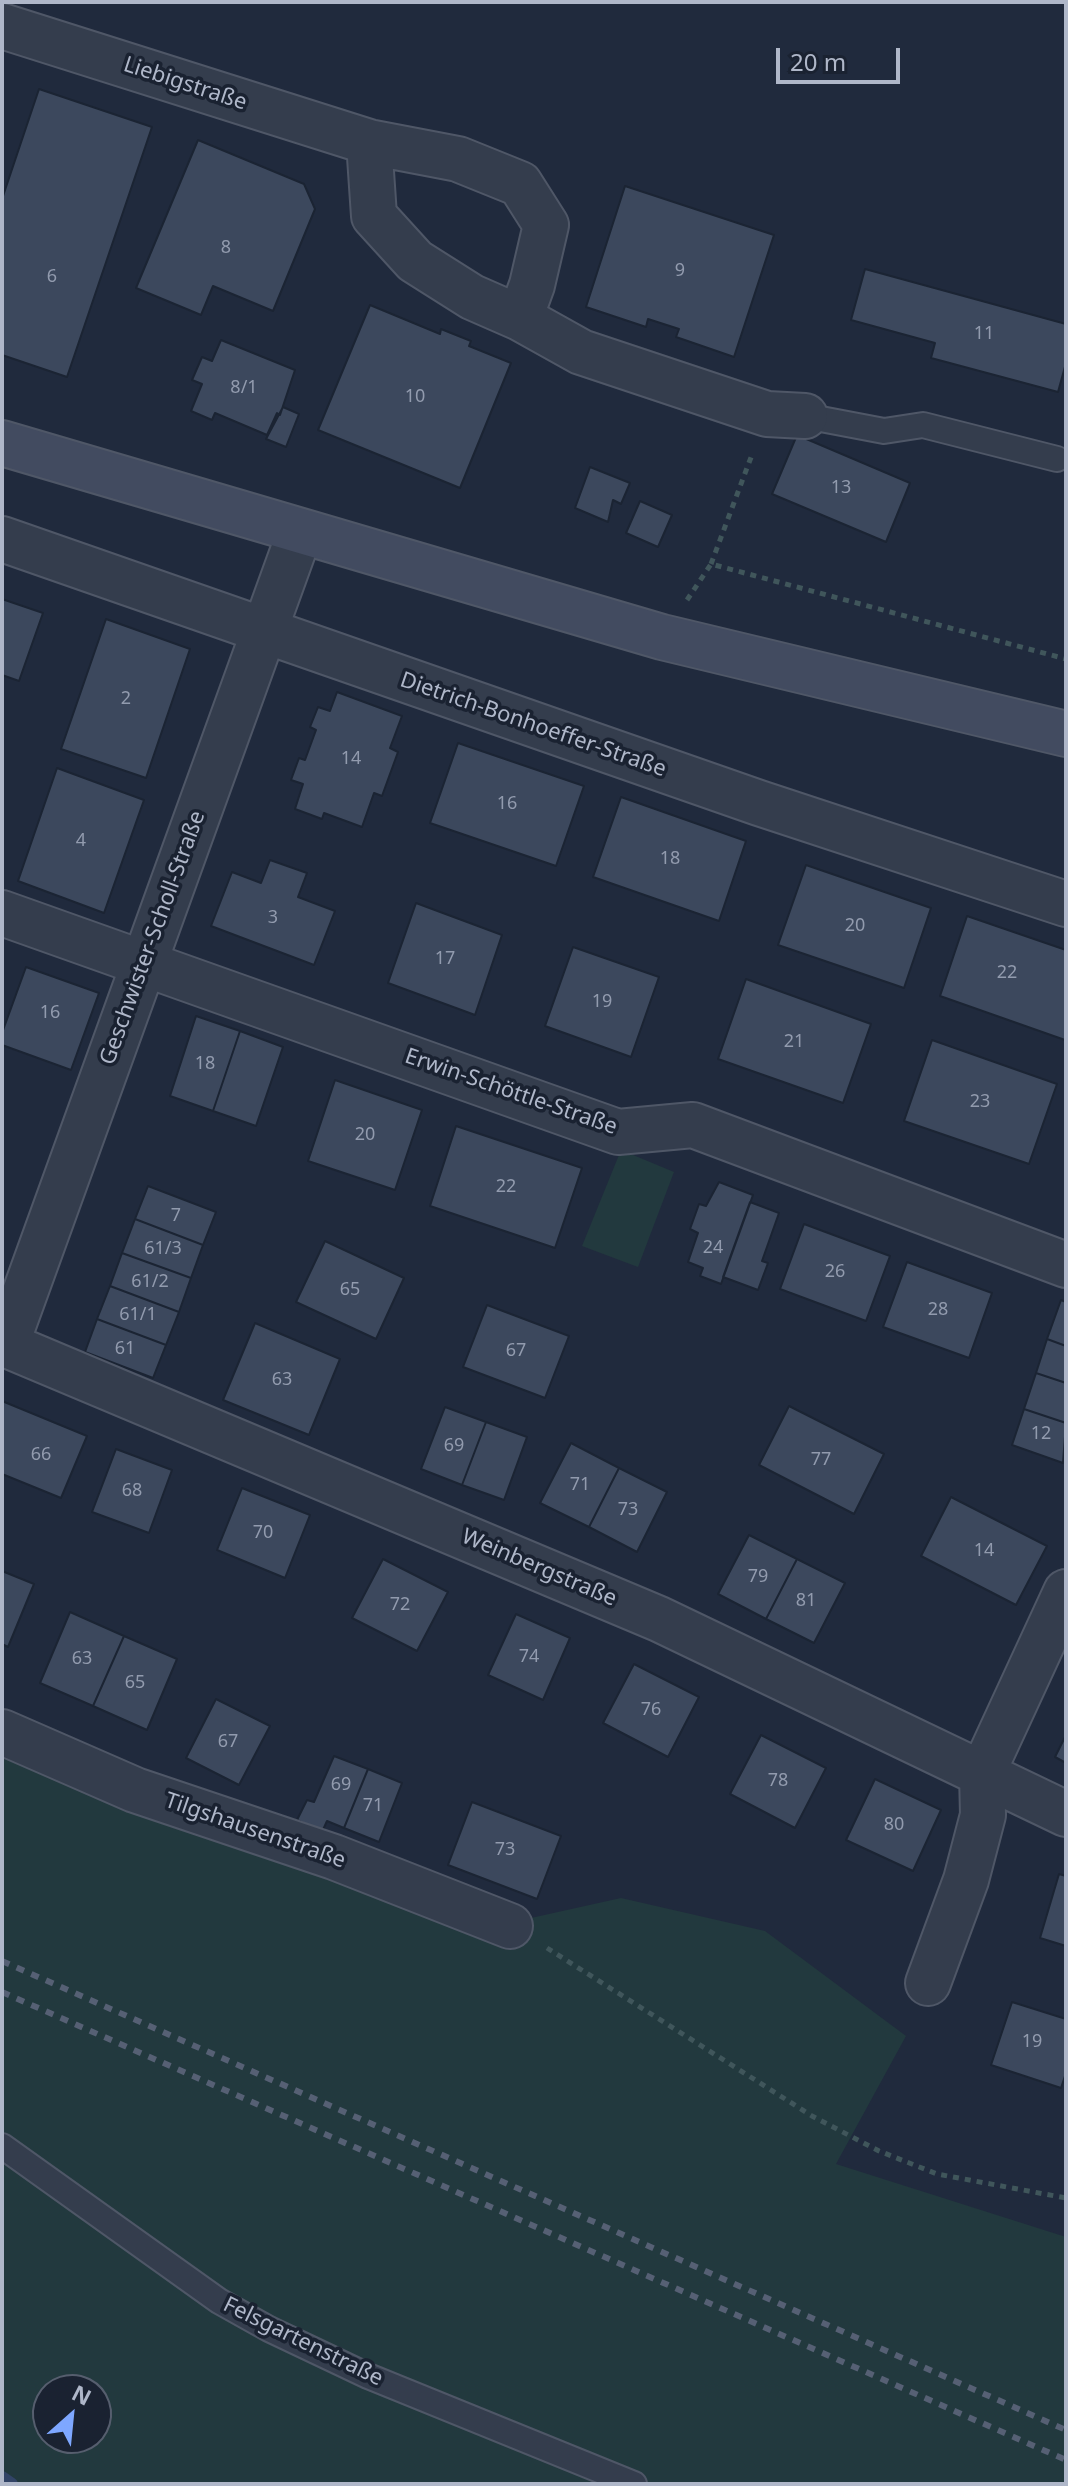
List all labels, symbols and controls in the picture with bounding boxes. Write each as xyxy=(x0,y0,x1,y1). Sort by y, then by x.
scale bar xyxy=(780,32,904,82)
text: 20 m xyxy=(790,45,846,78)
street label: Liebigstraße xyxy=(120,52,250,116)
house number: 8 xyxy=(221,237,231,259)
house number: 9 xyxy=(675,260,685,282)
house number: 6 xyxy=(47,266,57,288)
house number: 11 xyxy=(974,323,994,345)
house number: 8/1 xyxy=(230,377,258,399)
house number: 10 xyxy=(405,386,425,408)
house number: 13 xyxy=(831,477,851,499)
street label: Dietrich-Bonhoeffer-Straße xyxy=(397,667,669,783)
house number: 2 xyxy=(121,688,131,710)
house number: 14 xyxy=(341,748,361,770)
house number: 16 xyxy=(497,793,517,815)
street label: Geschwister-Scholl-Straße xyxy=(95,807,211,1069)
house number: 4 xyxy=(76,830,86,852)
house number: 18 xyxy=(660,848,680,870)
house number: 3 xyxy=(268,907,278,929)
house number: 20 xyxy=(845,915,865,937)
house number: 17 xyxy=(435,948,455,970)
house number: 22 xyxy=(997,962,1017,984)
house number: 19 xyxy=(592,991,612,1013)
house number: 16 xyxy=(40,1002,60,1024)
house number: 21 xyxy=(784,1031,804,1053)
street label: Erwin-Schöttle-Straße xyxy=(401,1043,621,1141)
house number: 18 xyxy=(195,1053,215,1075)
house number: 23 xyxy=(970,1091,990,1113)
house number: 20 xyxy=(355,1124,375,1146)
house number: 22 xyxy=(496,1176,516,1198)
house number: 7 xyxy=(171,1205,181,1227)
house number: 24 xyxy=(703,1237,723,1259)
house number: 61/3 xyxy=(144,1238,182,1260)
house number: 26 xyxy=(825,1261,845,1283)
house number: 61/2 xyxy=(131,1271,169,1293)
house number: 65 xyxy=(340,1279,360,1301)
house number: 28 xyxy=(928,1299,948,1321)
house number: 61/1 xyxy=(119,1304,157,1326)
house number: 61 xyxy=(115,1338,135,1360)
house number: 67 xyxy=(506,1340,526,1362)
house number: 63 xyxy=(272,1369,292,1391)
house number: 12 xyxy=(1031,1423,1051,1445)
house number: 69 xyxy=(444,1435,464,1457)
house number: 66 xyxy=(31,1444,51,1466)
house number: 77 xyxy=(811,1449,831,1471)
house number: 71 xyxy=(570,1474,590,1496)
house number: 68 xyxy=(122,1480,142,1502)
house number: 73 xyxy=(618,1499,638,1521)
house number: 70 xyxy=(253,1522,273,1544)
street label: Weinbergstraße xyxy=(458,1523,620,1613)
house number: 14 xyxy=(974,1540,994,1562)
house number: 79 xyxy=(748,1566,768,1588)
house number: 81 xyxy=(796,1590,816,1612)
house number: 72 xyxy=(390,1594,410,1616)
house number: 74 xyxy=(519,1646,539,1668)
house number: 63 xyxy=(72,1648,92,1670)
house number: 65 xyxy=(125,1672,145,1694)
house number: 76 xyxy=(641,1699,661,1721)
house number: 67 xyxy=(218,1731,238,1753)
house number: 78 xyxy=(768,1770,788,1792)
house number: 69 xyxy=(331,1774,351,1796)
street label: Tilgshausenstraße xyxy=(161,1788,349,1874)
house number: 71 xyxy=(363,1795,383,1817)
house number: 80 xyxy=(884,1814,904,1836)
house number: 73 xyxy=(495,1839,515,1861)
house number: 19 xyxy=(1022,2031,1042,2053)
street label: Felsgartenstraße xyxy=(219,2292,387,2392)
north arrow xyxy=(32,2374,112,2454)
text: N xyxy=(67,2377,97,2412)

